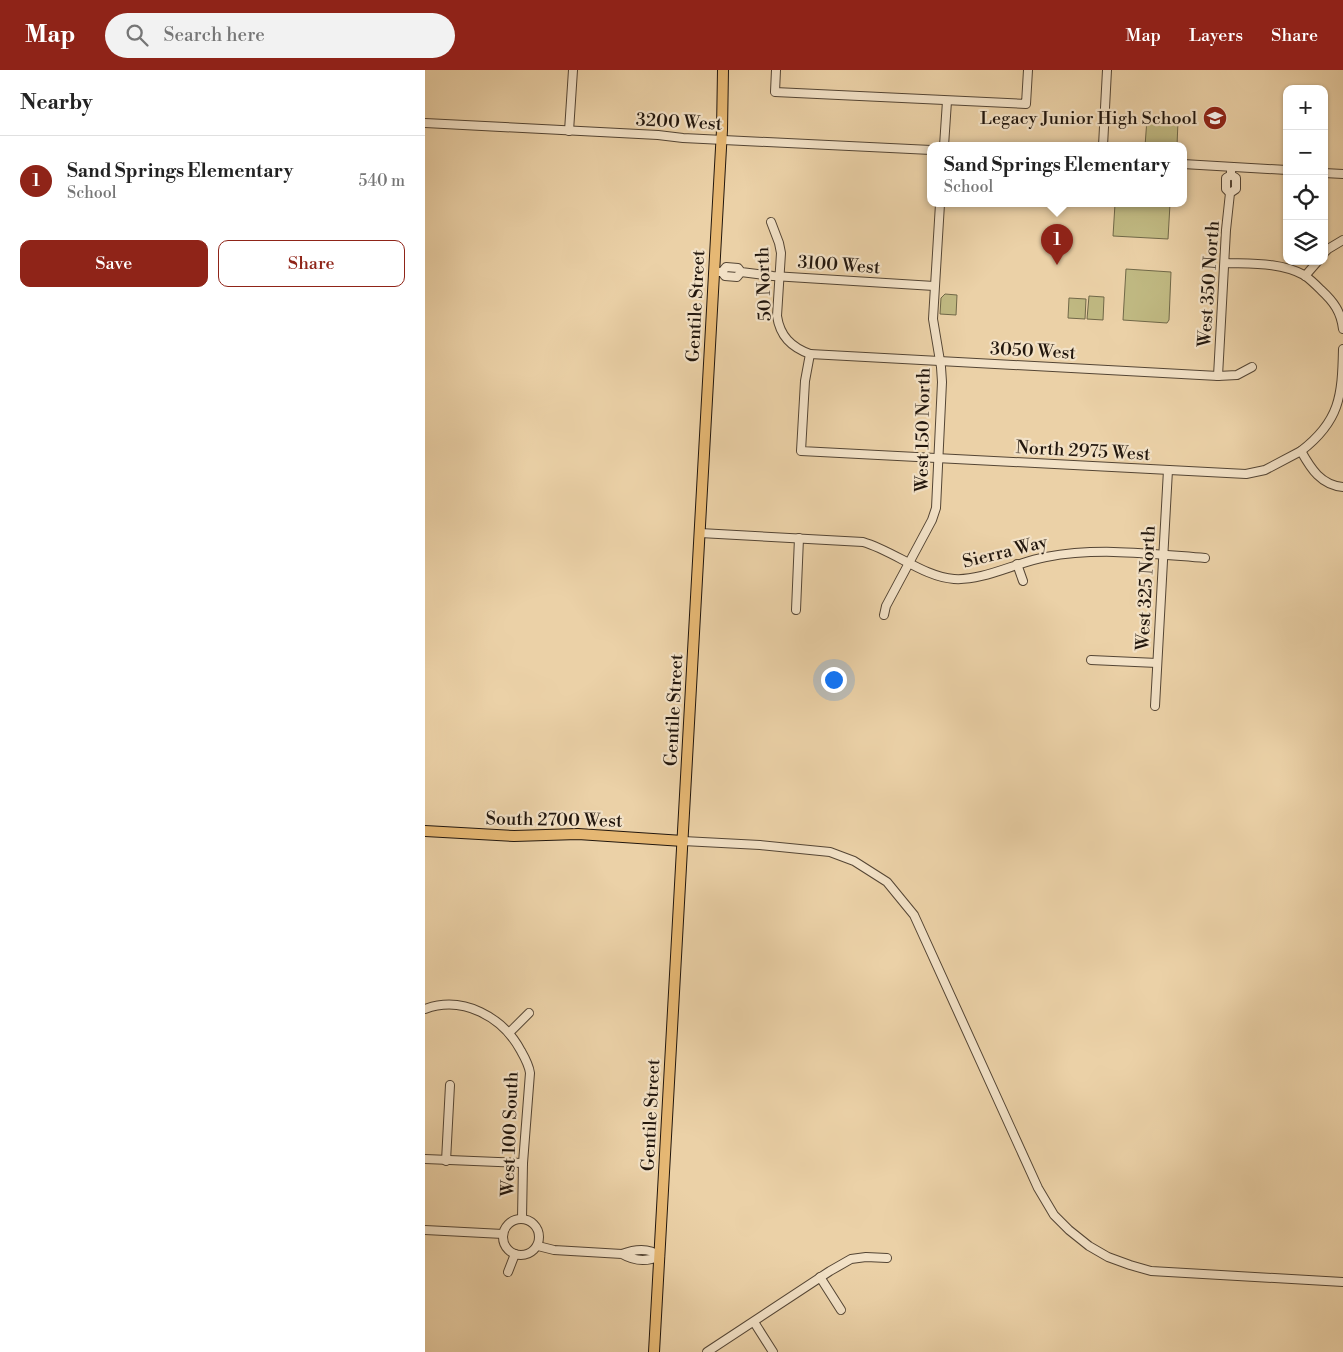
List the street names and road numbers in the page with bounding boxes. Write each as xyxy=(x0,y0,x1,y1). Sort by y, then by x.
street label: 3200 West xyxy=(635,108,723,136)
street label: West 350 North xyxy=(1193,220,1225,349)
street label: 50 North xyxy=(751,246,777,322)
street label: Gentile Street xyxy=(682,249,710,363)
street label: 3100 West xyxy=(797,251,882,279)
street label: 3050 West xyxy=(989,337,1077,365)
street label: West 150 North xyxy=(910,367,936,493)
street label: North 2975 West xyxy=(1015,436,1152,466)
street label: West 325 North xyxy=(1131,525,1161,652)
street label: Sierra Way xyxy=(960,530,1050,574)
street label: Gentile Street xyxy=(660,653,688,767)
street label: South 2700 West xyxy=(485,807,623,833)
street label: Gentile Street xyxy=(637,1058,665,1172)
street label: West 100 South xyxy=(496,1071,524,1198)

